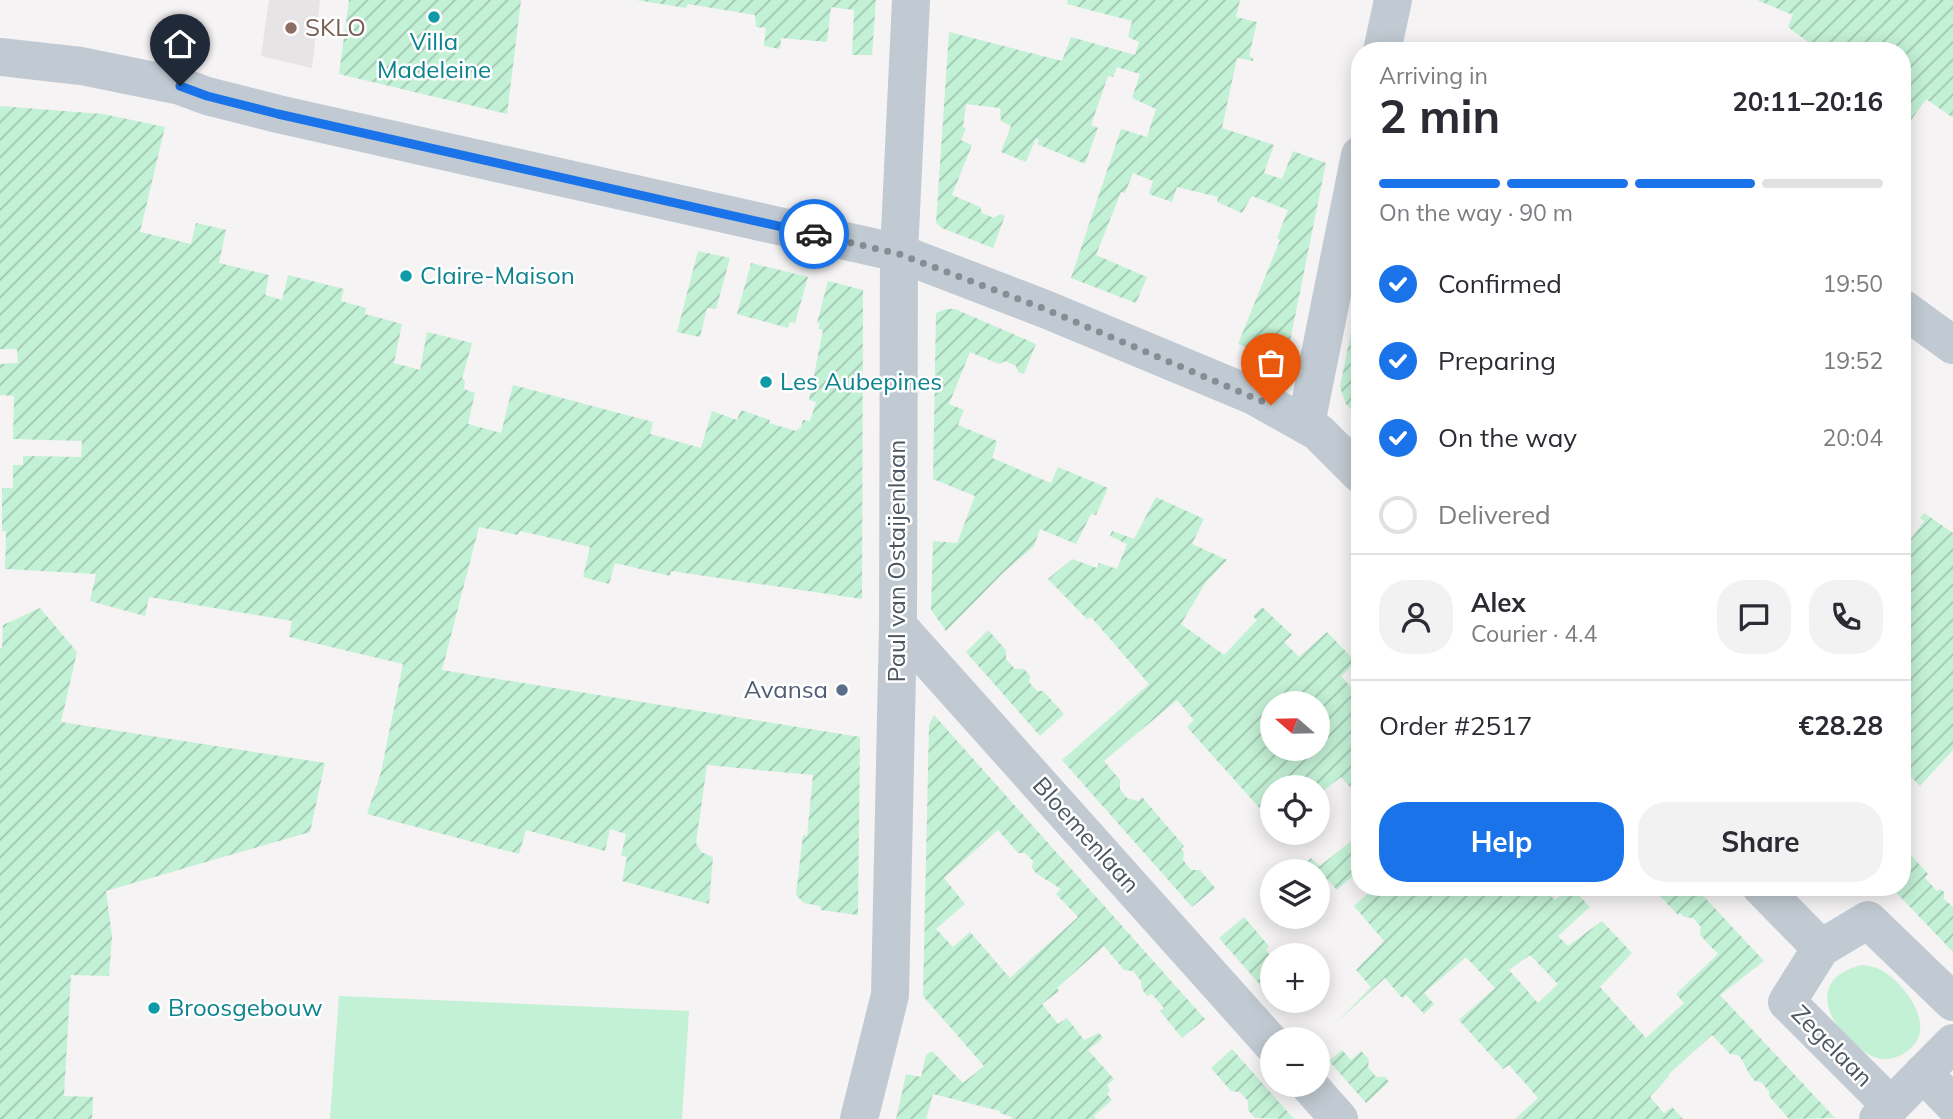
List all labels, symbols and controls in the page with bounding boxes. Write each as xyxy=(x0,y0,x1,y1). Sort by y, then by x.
marker: Villa Madeleine xyxy=(426,9,442,25)
place label: SKLO xyxy=(305,12,366,42)
pin xyxy=(150,14,210,86)
marker: SKLO xyxy=(283,20,299,36)
icon: home xyxy=(161,25,199,63)
place label: Villa Madeleine xyxy=(377,26,491,84)
text: Arriving in xyxy=(1379,61,1488,90)
text: 20:11–20:16 xyxy=(1732,85,1883,118)
text: 2 min xyxy=(1379,87,1500,145)
text: On the way · 90 m xyxy=(1379,198,1573,227)
courier xyxy=(779,199,849,269)
icon: car xyxy=(795,215,833,253)
place label: Claire-Maison xyxy=(420,260,575,290)
icon: check xyxy=(1379,265,1417,303)
text: Confirmed xyxy=(1438,267,1562,300)
marker: Claire-Maison xyxy=(398,268,414,284)
text: 19:50 xyxy=(1823,269,1883,298)
pin xyxy=(1241,333,1301,405)
icon: check xyxy=(1379,342,1417,380)
icon: bag xyxy=(1252,344,1290,382)
text: Preparing xyxy=(1438,344,1556,377)
text: 19:52 xyxy=(1823,346,1883,375)
place label: Les Aubepines xyxy=(780,366,942,396)
marker: Les Aubepines xyxy=(758,374,774,390)
icon: check xyxy=(1379,419,1417,457)
text: On the way xyxy=(1438,421,1577,454)
text: 20:04 xyxy=(1823,423,1883,452)
street label: Paul van Ostaijenlaan xyxy=(881,440,911,682)
text: Delivered xyxy=(1438,498,1551,531)
button: person xyxy=(1379,580,1453,654)
button: chat xyxy=(1717,580,1791,654)
button: phone xyxy=(1809,580,1883,654)
text: Alex xyxy=(1471,586,1526,619)
text: Courier · 4.4 xyxy=(1471,619,1597,648)
place label: Avansa xyxy=(744,674,828,704)
marker: Avansa xyxy=(834,682,850,698)
north arrow xyxy=(1260,691,1330,761)
map controls xyxy=(1260,691,1330,1097)
text: Order #2517 xyxy=(1379,709,1532,742)
text: €28.28 xyxy=(1799,709,1883,742)
street label: Bloemenlaan xyxy=(1027,770,1147,898)
button: locate xyxy=(1260,775,1330,845)
button: Help xyxy=(1379,802,1624,882)
button: Share xyxy=(1638,802,1883,882)
button: layers xyxy=(1260,859,1330,929)
button: + xyxy=(1260,943,1330,1013)
place label: Broosgebouw xyxy=(168,992,323,1022)
street label: Zegelaan xyxy=(1786,998,1880,1092)
marker: Broosgebouw xyxy=(146,1000,162,1016)
button: − xyxy=(1260,1027,1330,1097)

